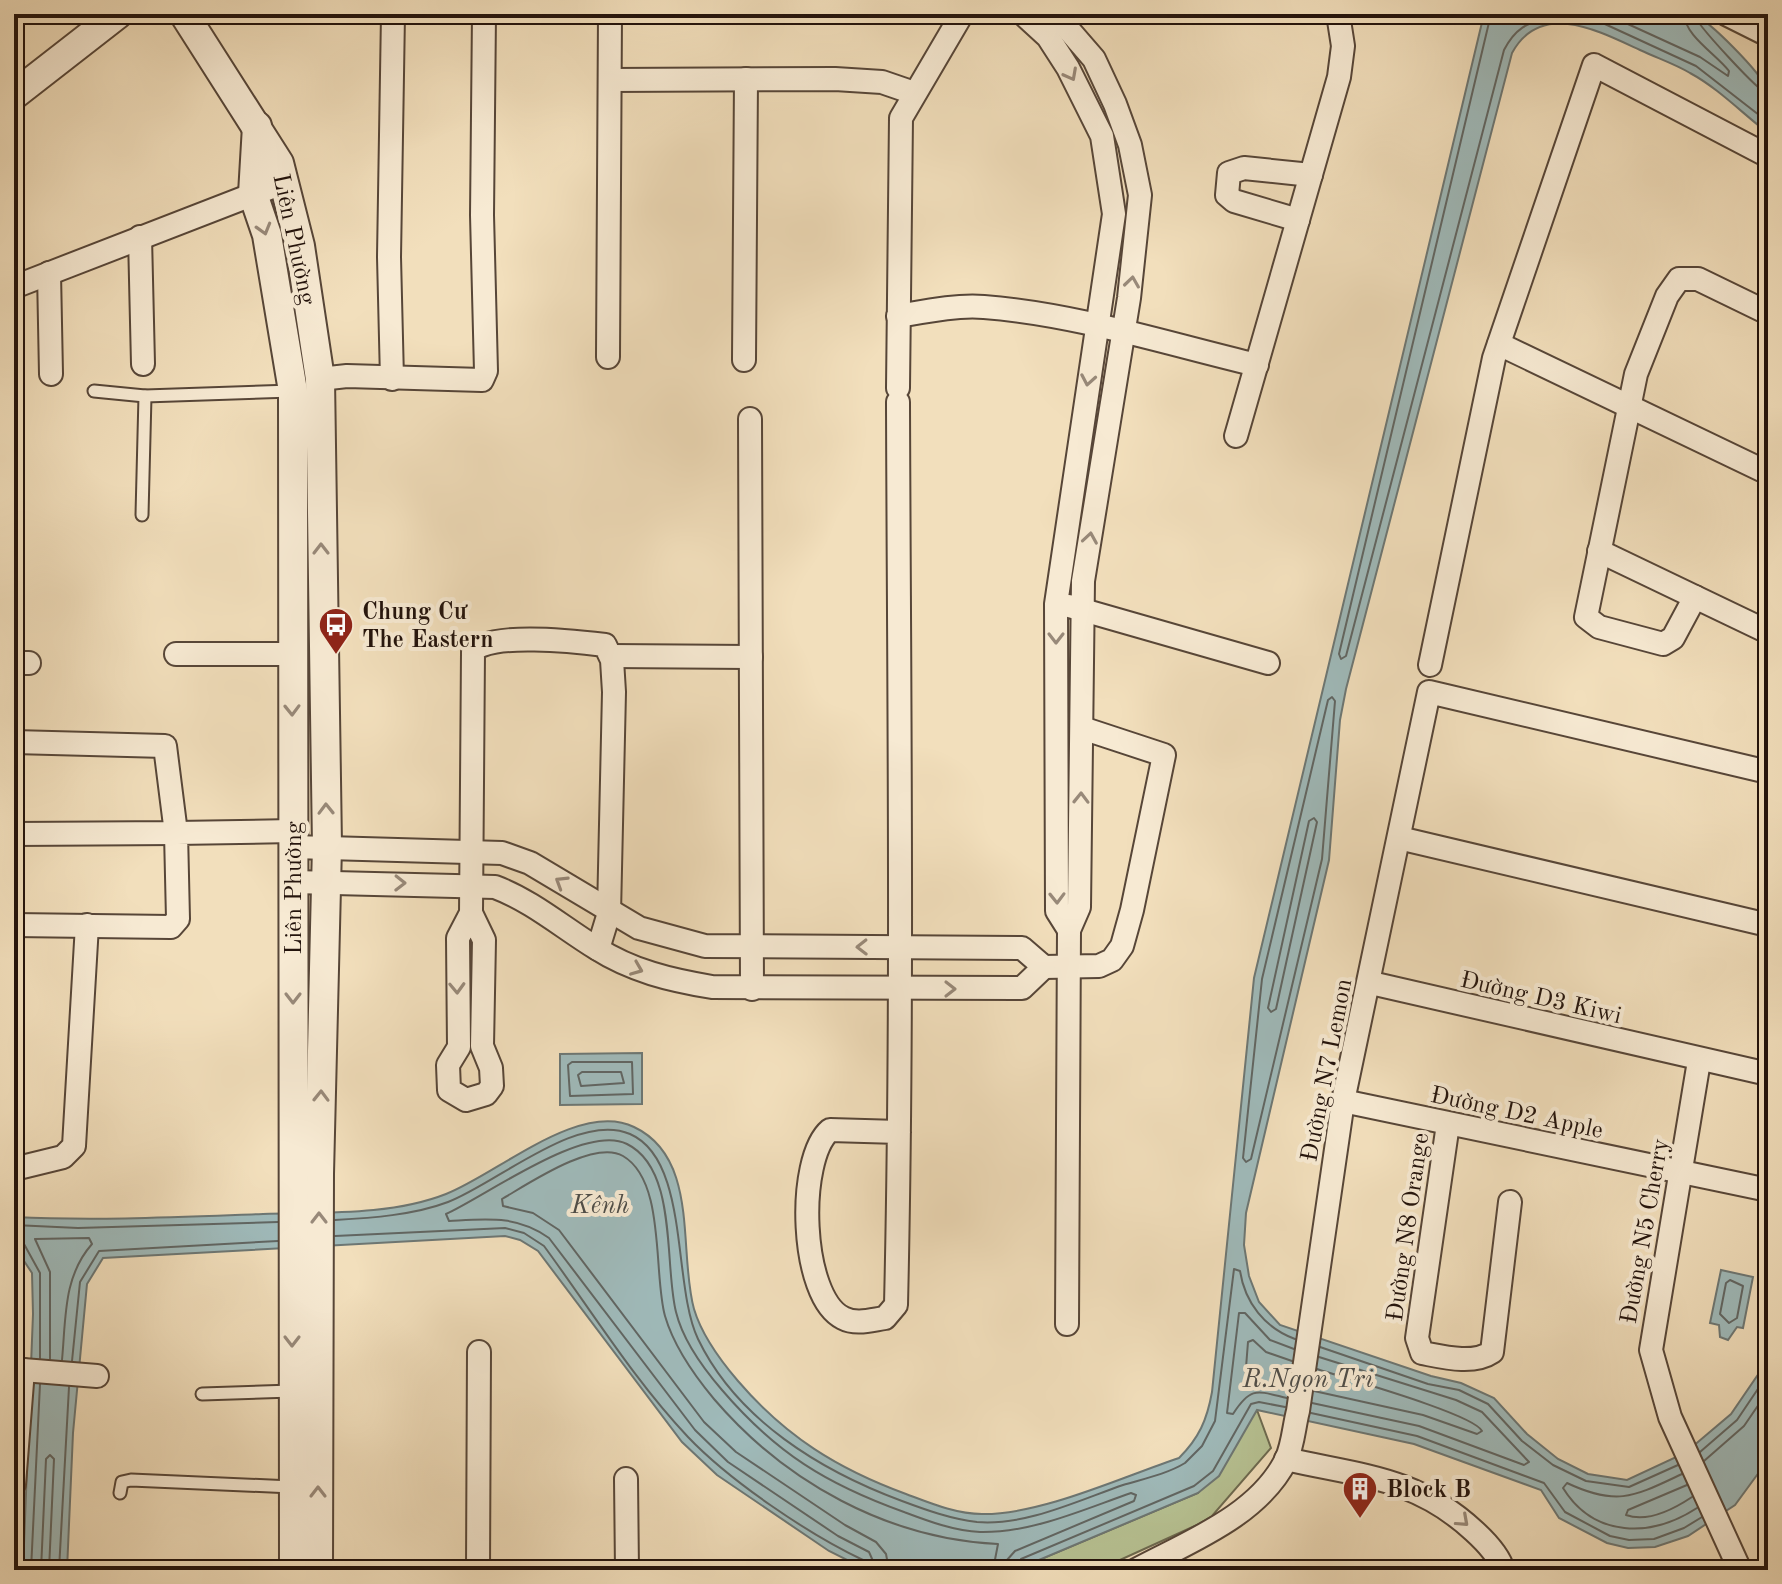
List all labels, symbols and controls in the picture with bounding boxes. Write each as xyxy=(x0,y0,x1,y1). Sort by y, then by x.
one-way arrow xyxy=(1062,66,1077,81)
street label: Liên Phường xyxy=(267,172,319,307)
one-way arrow xyxy=(255,222,271,236)
one-way arrow xyxy=(1123,275,1140,289)
one-way arrow xyxy=(1081,373,1098,387)
one-way arrow xyxy=(1081,532,1098,545)
one-way arrow xyxy=(312,542,330,555)
place label: Chung Cư The Eastern xyxy=(362,601,494,653)
bus stop icon: Chung Cư The Eastern xyxy=(317,606,355,656)
one-way arrow xyxy=(1047,632,1065,645)
one-way arrow xyxy=(283,704,300,717)
one-way arrow xyxy=(1072,791,1089,804)
one-way arrow xyxy=(317,802,334,815)
street label: Liên Phường xyxy=(283,821,307,955)
one-way arrow xyxy=(394,874,407,892)
one-way arrow xyxy=(555,877,570,892)
one-way arrow xyxy=(1048,892,1066,905)
one-way arrow xyxy=(855,938,868,956)
one-way arrow xyxy=(629,959,643,975)
street label: Đường D3 Kiwi xyxy=(1458,969,1624,1029)
street label: Đường N7 Lemon xyxy=(1298,977,1357,1164)
one-way arrow xyxy=(944,980,957,998)
one-way arrow xyxy=(448,982,466,995)
one-way arrow xyxy=(284,992,302,1005)
street label: Đường D2 Apple xyxy=(1428,1084,1605,1144)
one-way arrow xyxy=(312,1089,330,1102)
street label: Đường N8 Orange xyxy=(1384,1131,1434,1323)
street label: Đường N5 Cherry xyxy=(1618,1137,1674,1326)
water label: Kênh xyxy=(570,1193,629,1219)
one-way arrow xyxy=(310,1211,328,1224)
one-way arrow xyxy=(283,1335,301,1348)
water label: R.Ngọn Tri xyxy=(1242,1367,1374,1393)
building icon: Block B xyxy=(1341,1470,1379,1520)
place label: Block B xyxy=(1386,1479,1471,1503)
one-way arrow xyxy=(309,1485,327,1498)
one-way arrow xyxy=(1453,1512,1468,1526)

